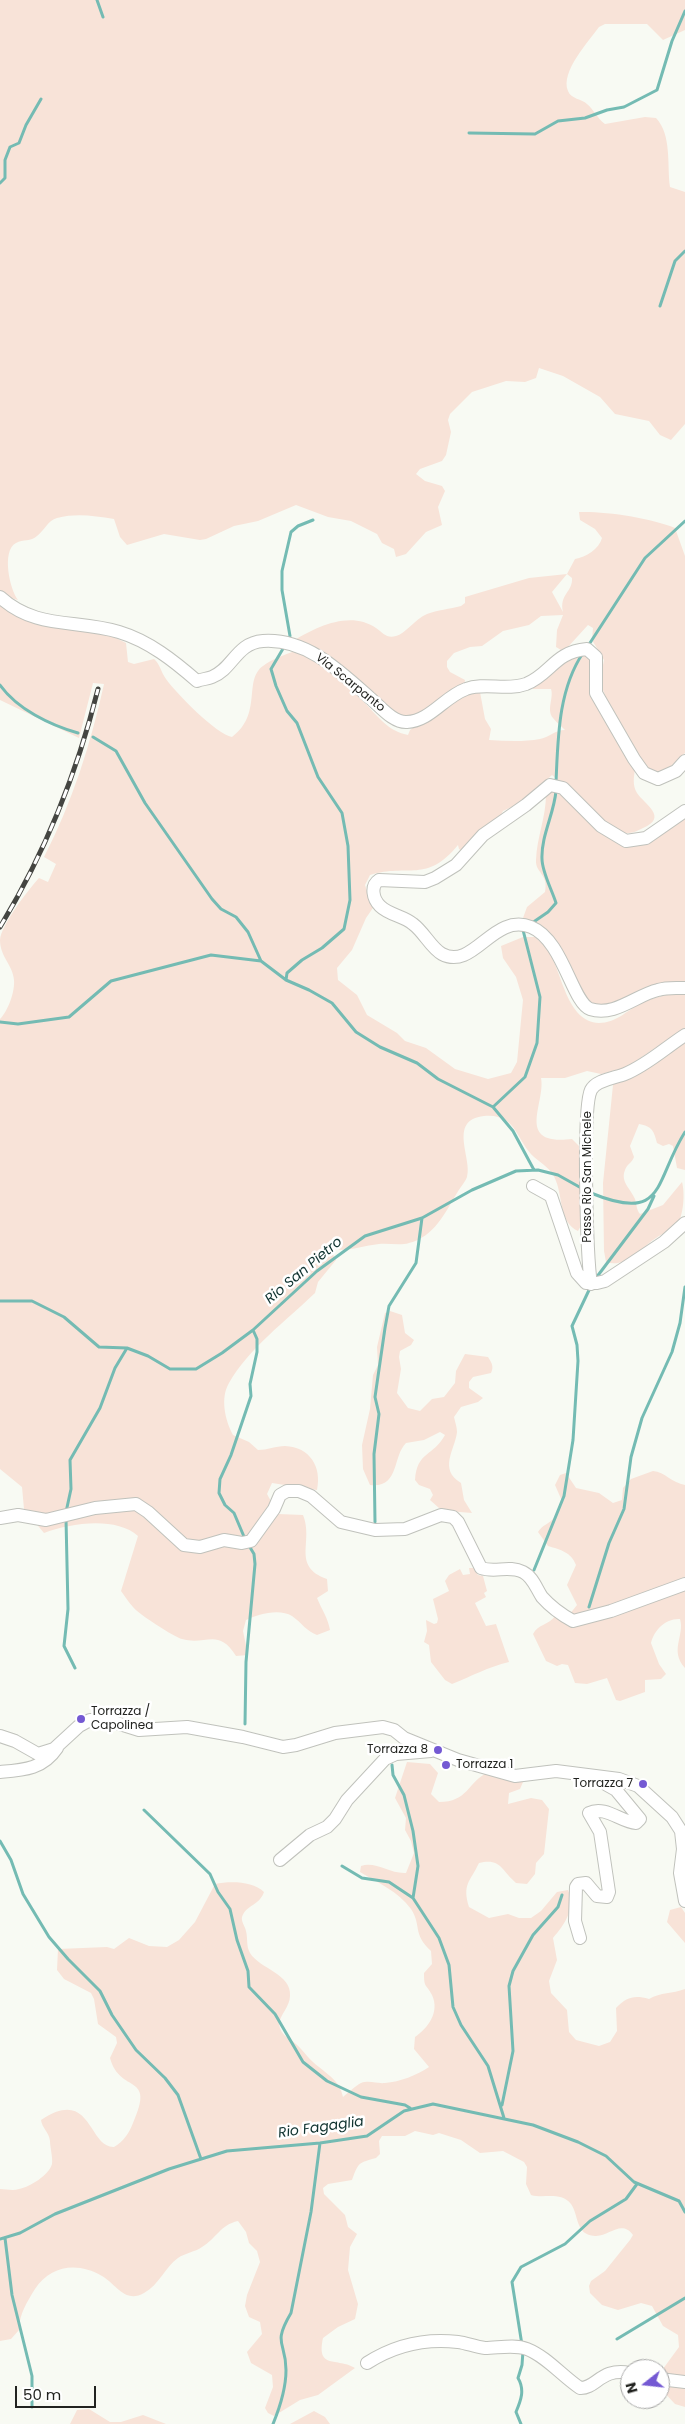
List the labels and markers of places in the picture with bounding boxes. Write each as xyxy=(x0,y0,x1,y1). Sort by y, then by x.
place label: Torrazza / Capolinea xyxy=(91,1705,153,1733)
marker: Torrazza / Capolinea xyxy=(75,1713,87,1725)
place label: Torrazza 8 xyxy=(367,1743,428,1757)
marker: Torrazza 8 xyxy=(432,1744,444,1756)
place label: Torrazza 1 xyxy=(456,1758,513,1772)
marker: Torrazza 1 xyxy=(440,1759,452,1771)
place label: Torrazza 7 xyxy=(573,1777,633,1791)
marker: Torrazza 7 xyxy=(637,1778,649,1790)

